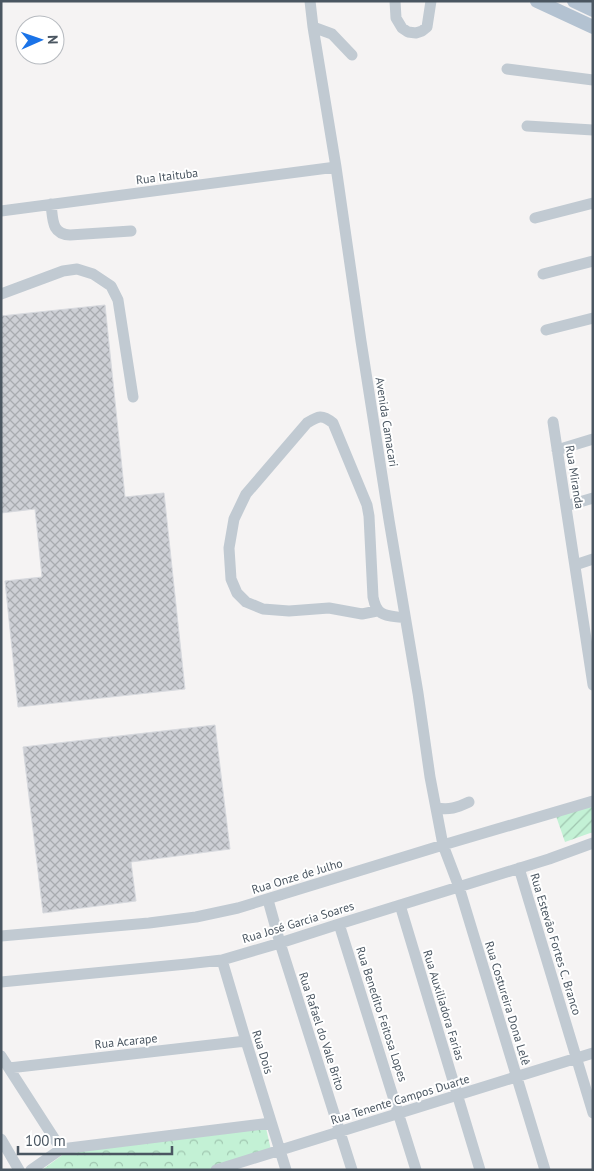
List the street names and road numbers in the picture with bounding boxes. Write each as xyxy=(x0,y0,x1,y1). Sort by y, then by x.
street label: Rua Itaituba xyxy=(135,165,199,187)
street label: Avenida Camacari xyxy=(372,376,402,468)
street label: Rua Miranda xyxy=(563,444,587,510)
street label: Rua Onze de Julho xyxy=(250,855,344,897)
street label: Rua Estevão Fortes C. Branco xyxy=(527,871,585,1017)
street label: Rua José Garcia Soares xyxy=(240,898,356,946)
street label: Rua Costureira Dona Lelê xyxy=(482,939,534,1067)
street label: Rua Benedito Feitosa Lopes xyxy=(353,944,411,1084)
street label: Rua Auxiliadora Farias xyxy=(420,948,468,1062)
street label: Rua Rafael do Vale Brito xyxy=(296,970,348,1092)
street label: Rua Dois xyxy=(249,1028,277,1076)
street label: Rua Acarape xyxy=(94,1030,158,1052)
street label: Rua Tenente Campos Duarte xyxy=(329,1071,471,1127)

